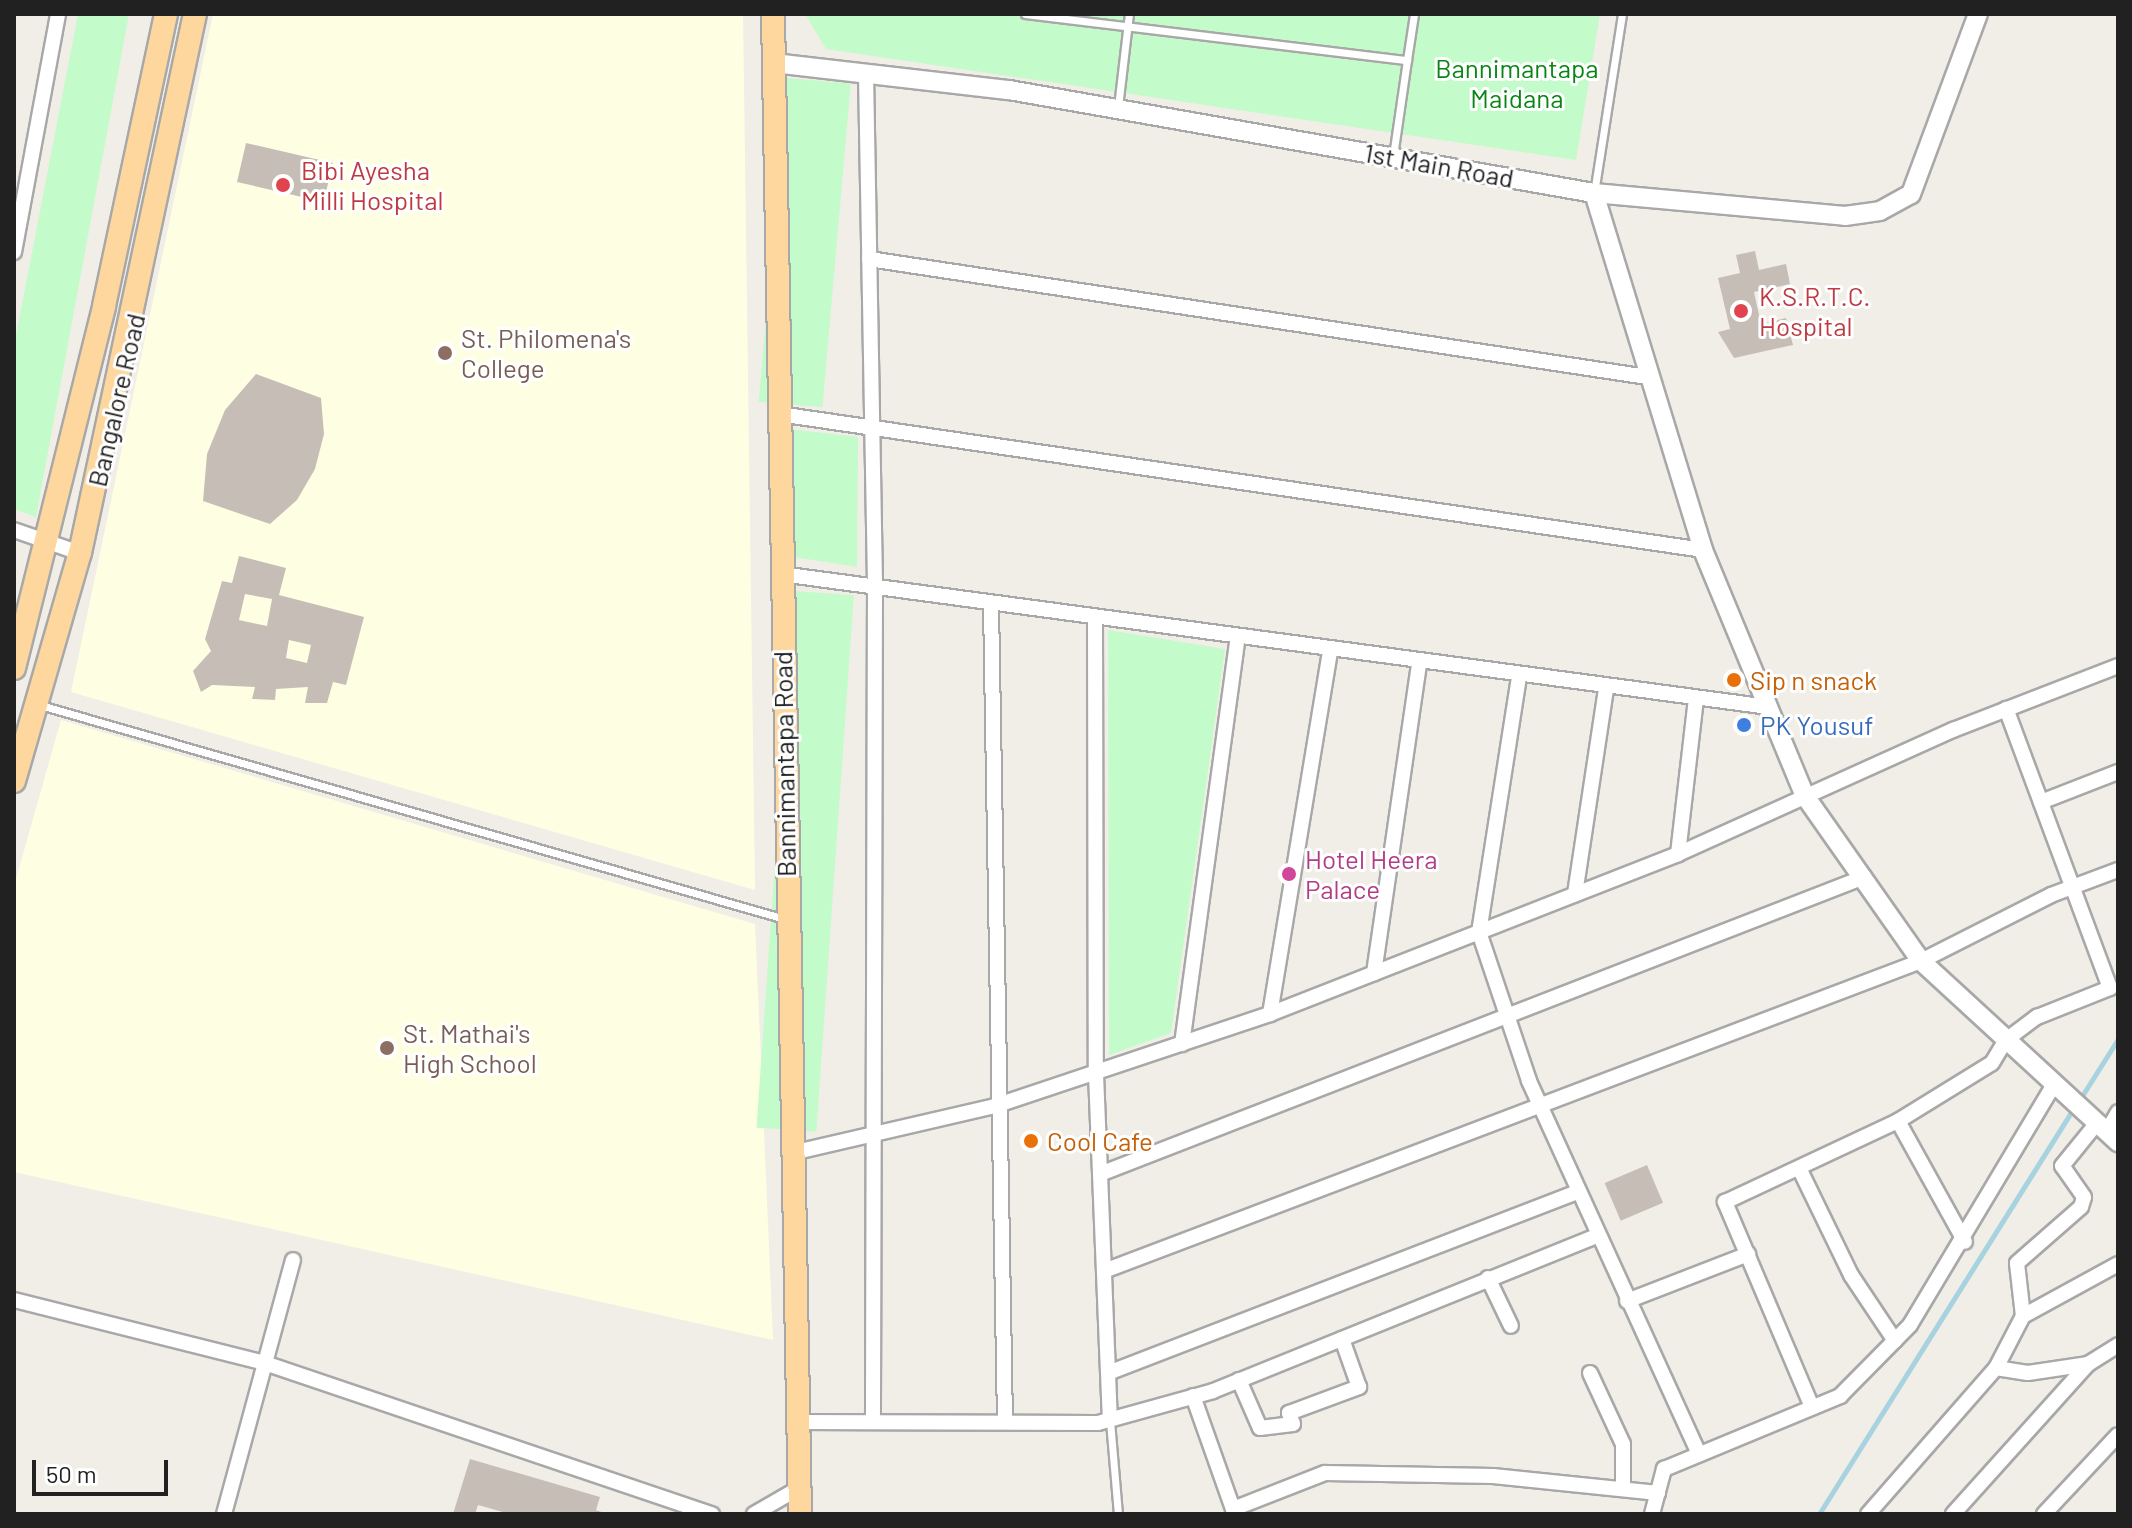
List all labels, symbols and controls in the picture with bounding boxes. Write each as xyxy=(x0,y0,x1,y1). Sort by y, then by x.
park label: Bannimantapa Maidana xyxy=(1435,52,1599,114)
street label: 1st Main Road xyxy=(1362,136,1516,194)
place label: Bibi Ayesha Milli Hospital xyxy=(301,154,443,216)
marker: Bibi Ayesha Milli Hospital xyxy=(272,174,294,196)
place label: K.S.R.T.C. Hospital xyxy=(1759,280,1871,342)
marker: K.S.R.T.C. Hospital xyxy=(1730,300,1752,322)
street label: Bangalore Road xyxy=(81,310,151,490)
place label: St. Philomena's College xyxy=(461,322,631,384)
marker: St. Philomena's College xyxy=(436,344,454,362)
street label: Bannimantapa Road xyxy=(766,651,802,877)
place label: Sip n snack xyxy=(1750,664,1877,696)
marker: Sip n snack xyxy=(1725,671,1743,689)
place label: PK Yousuf xyxy=(1760,709,1873,741)
marker: PK Yousuf xyxy=(1735,716,1753,734)
place label: Hotel Heera Palace xyxy=(1305,843,1438,904)
marker: Hotel Heera Palace xyxy=(1280,865,1298,883)
place label: St. Mathai's High School xyxy=(403,1017,537,1078)
marker: St. Mathai's High School xyxy=(378,1039,396,1057)
place label: Cool Cafe xyxy=(1047,1125,1153,1157)
marker: Cool Cafe xyxy=(1022,1132,1040,1150)
scale bar xyxy=(36,1444,172,1494)
text: 50 m xyxy=(46,1459,97,1488)

